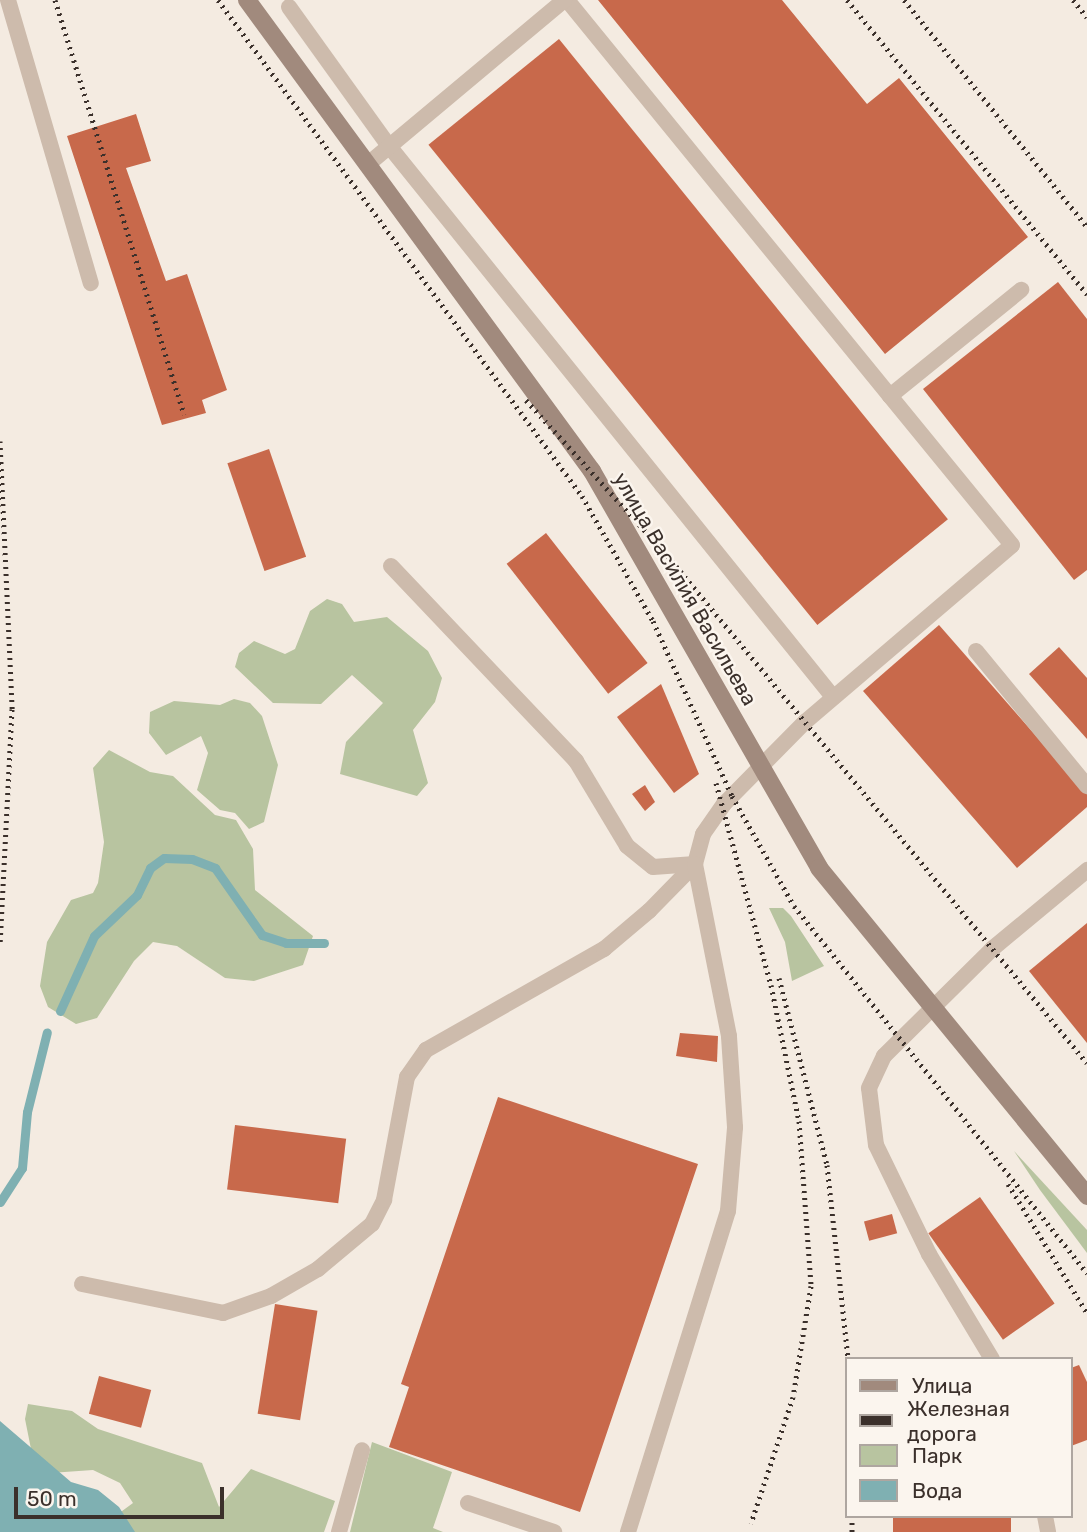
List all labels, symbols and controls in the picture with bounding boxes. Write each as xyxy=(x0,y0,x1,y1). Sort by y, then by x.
street label: улица Василия Васильева xyxy=(608,468,762,710)
legend xyxy=(846,1357,1073,1518)
text: Улица xyxy=(912,1373,972,1398)
text: Железная дорога xyxy=(907,1396,1010,1446)
text: Парк xyxy=(912,1443,962,1468)
scale bar xyxy=(18,1472,228,1516)
text: Вода xyxy=(912,1478,962,1503)
text: 50 m xyxy=(27,1486,77,1511)

